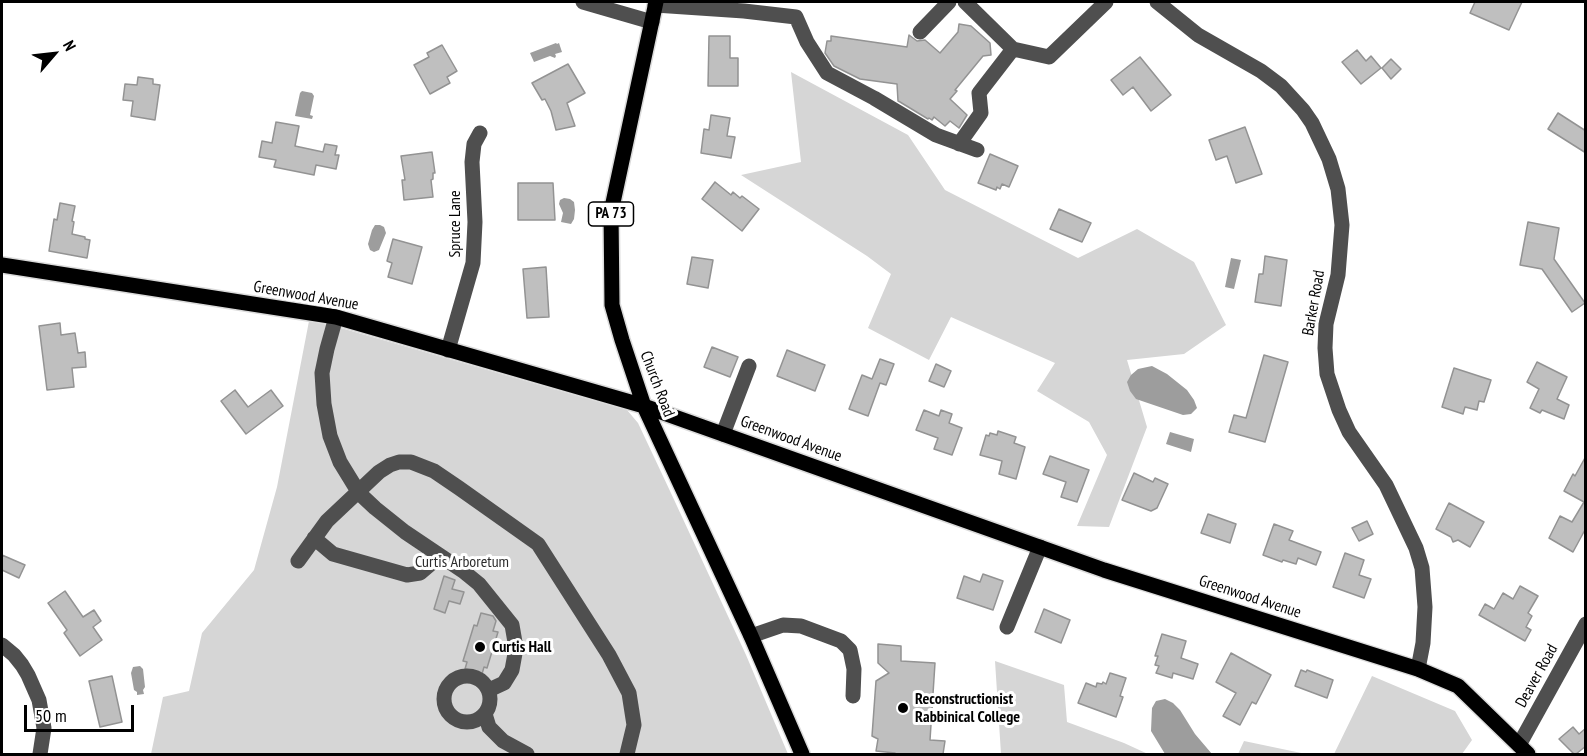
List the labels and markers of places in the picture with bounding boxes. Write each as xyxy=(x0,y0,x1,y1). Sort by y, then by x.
place label: Curtis Hall xyxy=(492,637,551,657)
marker: Curtis Hall xyxy=(473,640,487,654)
place label: Reconstructionist Rabbinical College xyxy=(915,689,1020,727)
marker: Reconstructionist Rabbinical College xyxy=(896,701,910,715)

